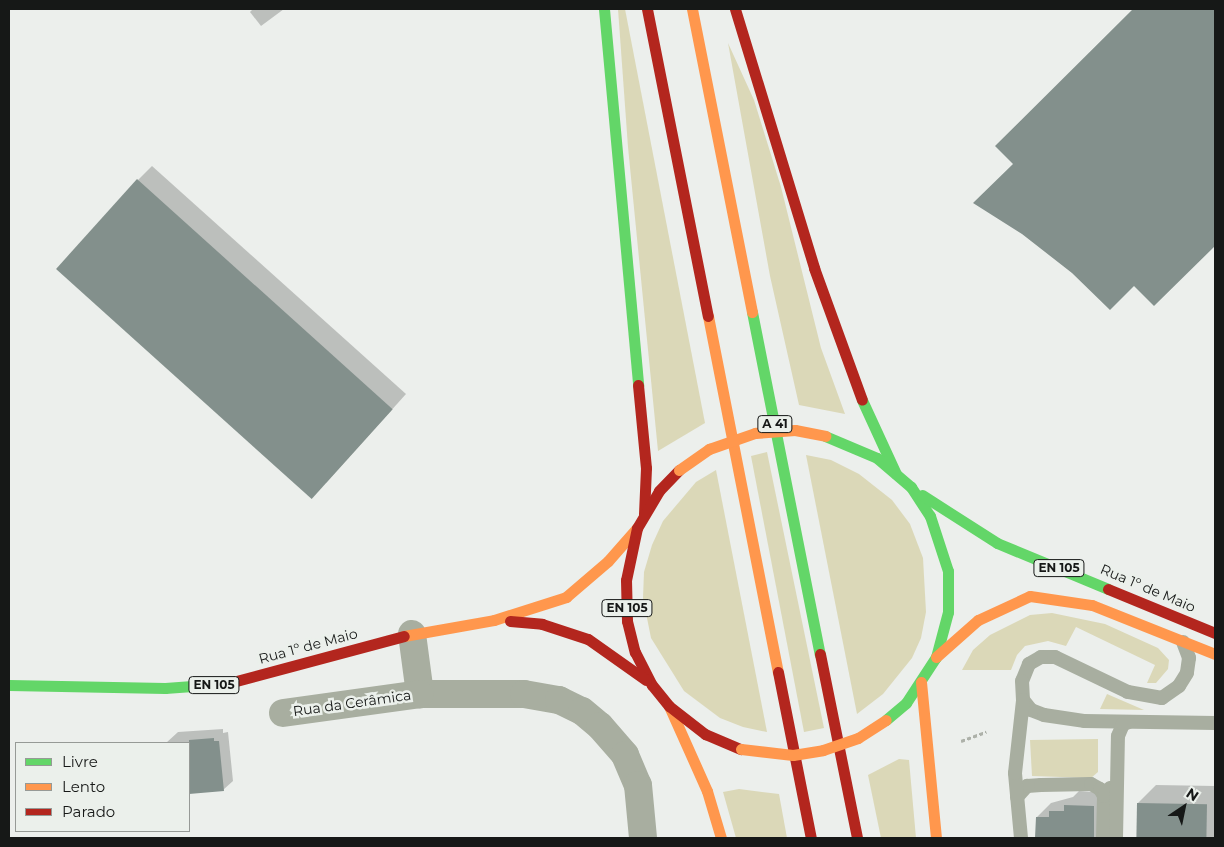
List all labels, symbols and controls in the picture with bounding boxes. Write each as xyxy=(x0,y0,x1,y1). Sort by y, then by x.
road number: A 41 xyxy=(756,414,794,434)
road number: EN 105 xyxy=(1033,558,1085,578)
street label: Rua 1º de Maio xyxy=(1098,560,1198,616)
road number: EN 105 xyxy=(601,598,653,618)
street label: Rua 1º de Maio xyxy=(257,625,359,667)
road number: EN 105 xyxy=(188,676,240,694)
street label: Rua da Cerâmica xyxy=(292,686,412,720)
legend xyxy=(15,742,190,832)
text: Livre xyxy=(62,752,98,771)
text: Lento xyxy=(62,777,105,796)
north arrow xyxy=(1159,782,1209,832)
text: N xyxy=(1183,784,1202,805)
text: Parado xyxy=(62,802,115,821)

